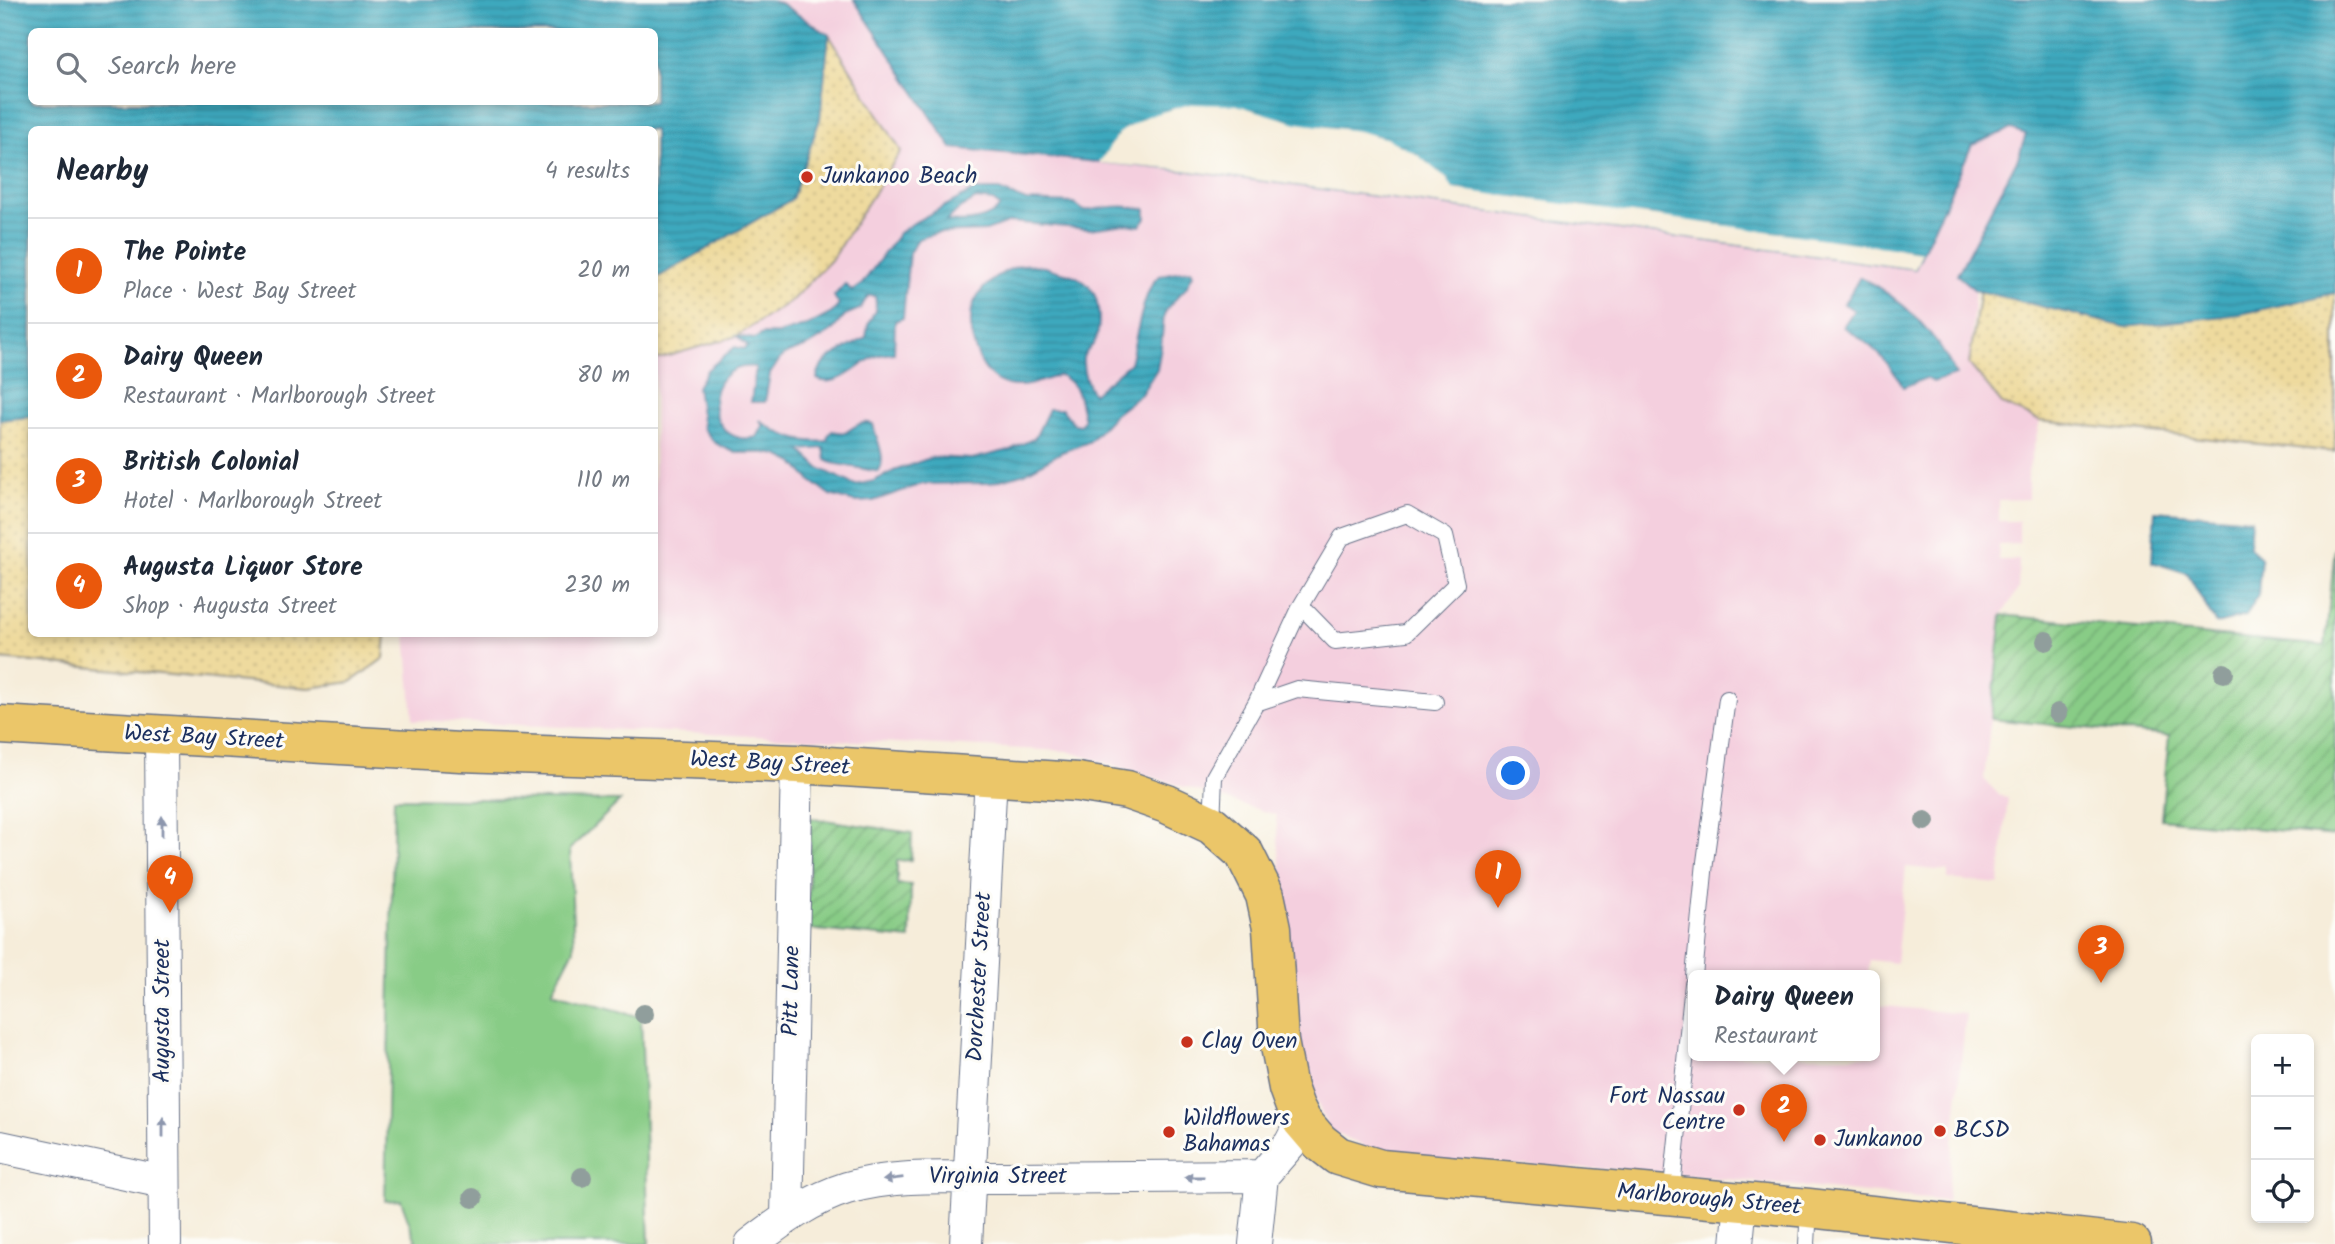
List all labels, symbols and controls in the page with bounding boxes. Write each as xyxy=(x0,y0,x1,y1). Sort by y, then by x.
search box xyxy=(28,28,658,105)
text: Search here xyxy=(108,46,236,88)
icon: search xyxy=(52,48,90,86)
text: Nearby xyxy=(56,148,148,196)
text: 4 results xyxy=(545,154,630,190)
place label: Junkanoo Beach xyxy=(821,159,977,195)
marker: Junkanoo Beach xyxy=(799,169,815,185)
text: The Pointe xyxy=(123,232,246,274)
text: 1 xyxy=(76,253,82,289)
text: 20 m xyxy=(578,253,630,289)
text: Place · West Bay Street xyxy=(123,274,356,310)
text: Dairy Queen xyxy=(123,337,263,379)
text: 2 xyxy=(72,358,86,394)
text: 80 m xyxy=(577,358,630,394)
text: Restaurant · Marlborough Street xyxy=(123,379,435,415)
text: British Colonial xyxy=(123,442,299,484)
text: 3 xyxy=(73,463,85,499)
text: 110 m xyxy=(577,463,630,499)
text: Hotel · Marlborough Street xyxy=(123,484,382,520)
text: Augusta Liquor Store xyxy=(123,547,363,589)
text: 4 xyxy=(73,568,85,604)
text: 230 m xyxy=(564,568,630,604)
text: Shop · Augusta Street xyxy=(123,589,337,625)
street label: West Bay Street xyxy=(123,716,286,760)
street label: West Bay Street xyxy=(689,742,852,786)
your location xyxy=(1496,756,1530,790)
one-way arrow xyxy=(156,815,168,837)
pin: 1 xyxy=(1475,850,1521,908)
pin: 4 xyxy=(147,855,193,913)
street label: Dorchester Street xyxy=(958,890,1002,1063)
pin: 3 xyxy=(2078,925,2124,983)
street label: Augusta Street xyxy=(145,938,181,1083)
street label: Pitt Lane xyxy=(773,945,811,1037)
popup xyxy=(1688,970,1880,1061)
text: Dairy Queen xyxy=(1714,977,1854,1019)
text: Restaurant xyxy=(1714,1019,1818,1055)
place label: Clay Oven xyxy=(1201,1024,1298,1060)
marker: Clay Oven xyxy=(1179,1034,1195,1050)
map controls xyxy=(2251,1034,2314,1223)
button: + xyxy=(2251,1034,2314,1097)
place label: Fort Nassau Centre xyxy=(1609,1079,1725,1141)
pin: 2 xyxy=(1761,1084,1807,1142)
button: − xyxy=(2251,1097,2314,1160)
place label: Wildflowers Bahamas xyxy=(1183,1101,1290,1163)
marker: Fort Nassau Centre xyxy=(1731,1102,1747,1118)
place label: BCSD xyxy=(1954,1113,2010,1149)
one-way arrow xyxy=(158,1116,169,1138)
place label: Junkanoo xyxy=(1834,1122,1923,1158)
marker: BCSD xyxy=(1932,1123,1948,1139)
marker: Wildflowers Bahamas xyxy=(1161,1124,1177,1140)
marker: Junkanoo xyxy=(1812,1132,1828,1148)
street label: Virginia Street xyxy=(929,1159,1068,1195)
button: locate xyxy=(2251,1160,2314,1223)
one-way arrow xyxy=(1182,1171,1204,1183)
one-way arrow xyxy=(882,1174,904,1185)
street label: Marlborough Street xyxy=(1615,1174,1804,1226)

